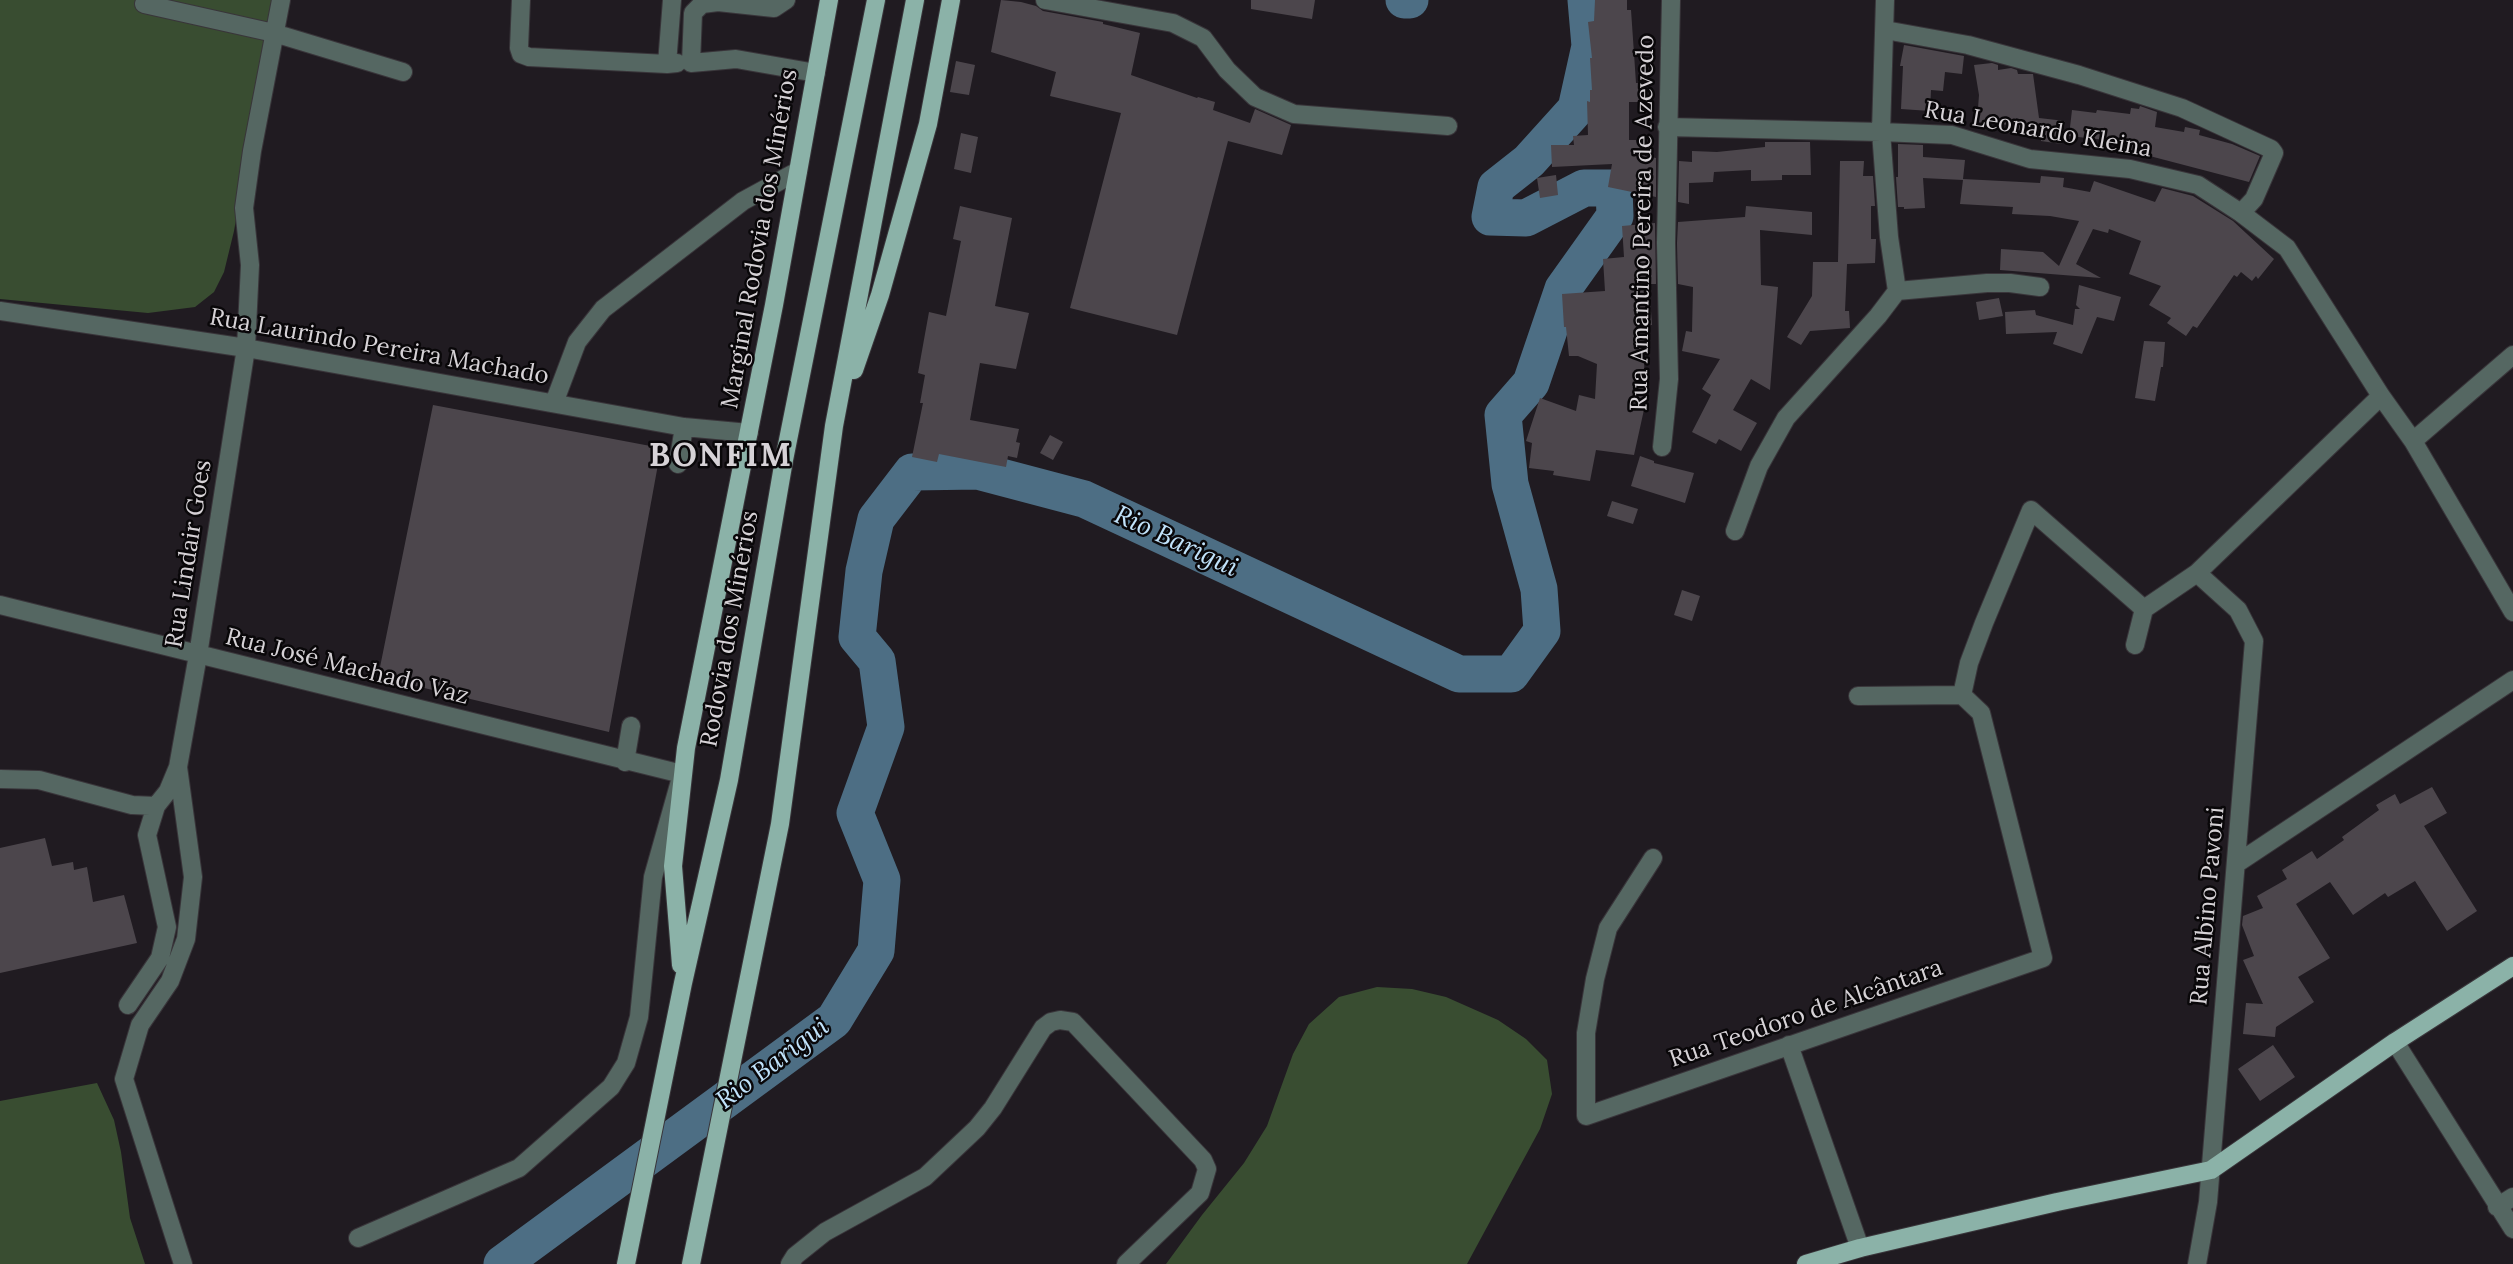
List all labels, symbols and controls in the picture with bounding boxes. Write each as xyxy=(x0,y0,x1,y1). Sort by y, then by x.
street label: Rua Amantino Pereira de Azevedo xyxy=(1625,35,1661,411)
street label: Marginal Rodovia dos Minérios xyxy=(716,67,804,411)
street label: Rua Leonardo Kleina xyxy=(1922,96,2154,164)
street label: Rua Laurindo Pereira Machado xyxy=(207,303,551,391)
district label: BONFIM xyxy=(650,438,792,476)
street label: Rua Lindair Goes xyxy=(160,458,218,650)
water label: Rio Barigui xyxy=(1109,500,1243,584)
street label: Rodovia dos Minérios xyxy=(695,509,765,749)
street label: Rua José Machado Vaz xyxy=(222,623,472,711)
street label: Rua Albino Pavoni xyxy=(2185,806,2231,1006)
street label: Rua Teodoro de Alcântara xyxy=(1666,954,1946,1074)
water label: Rio Barigui xyxy=(711,1012,835,1116)

